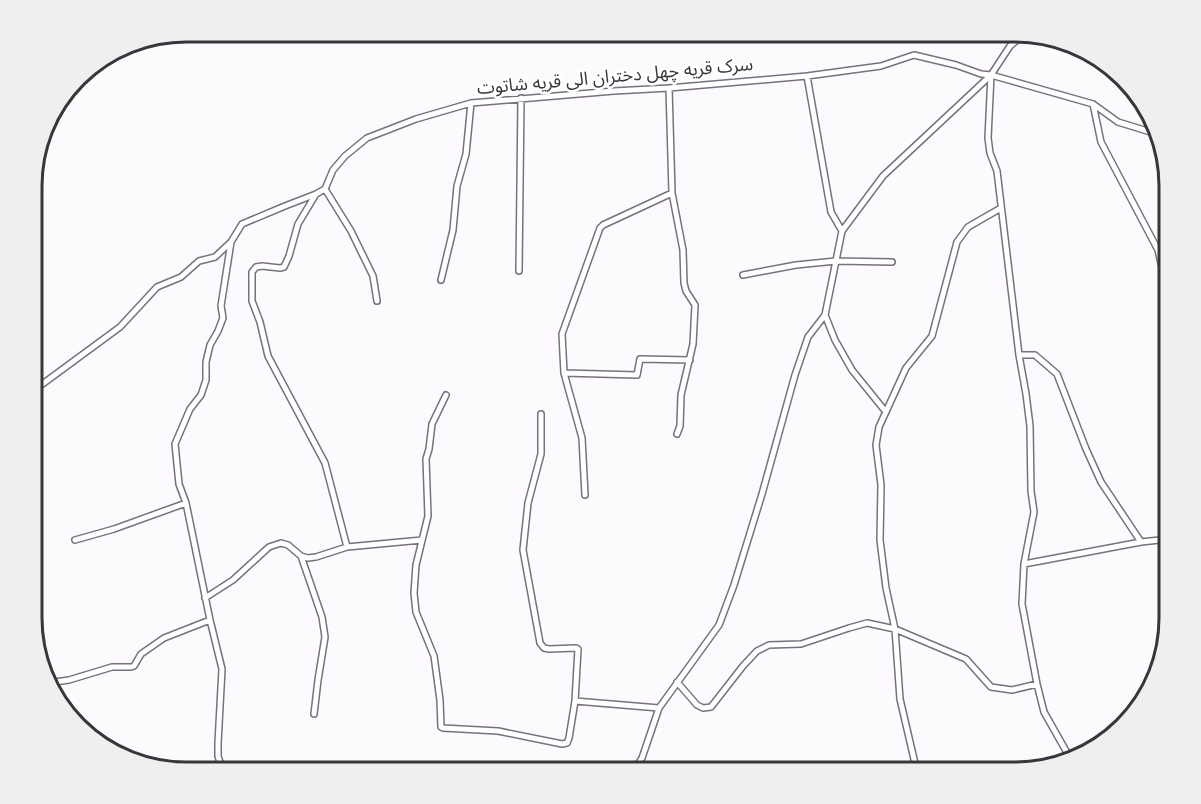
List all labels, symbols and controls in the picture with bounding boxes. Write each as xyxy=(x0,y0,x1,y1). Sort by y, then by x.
street label: سرک قریه چهل دختران الی قریه شاتوت xyxy=(476,53,754,99)

